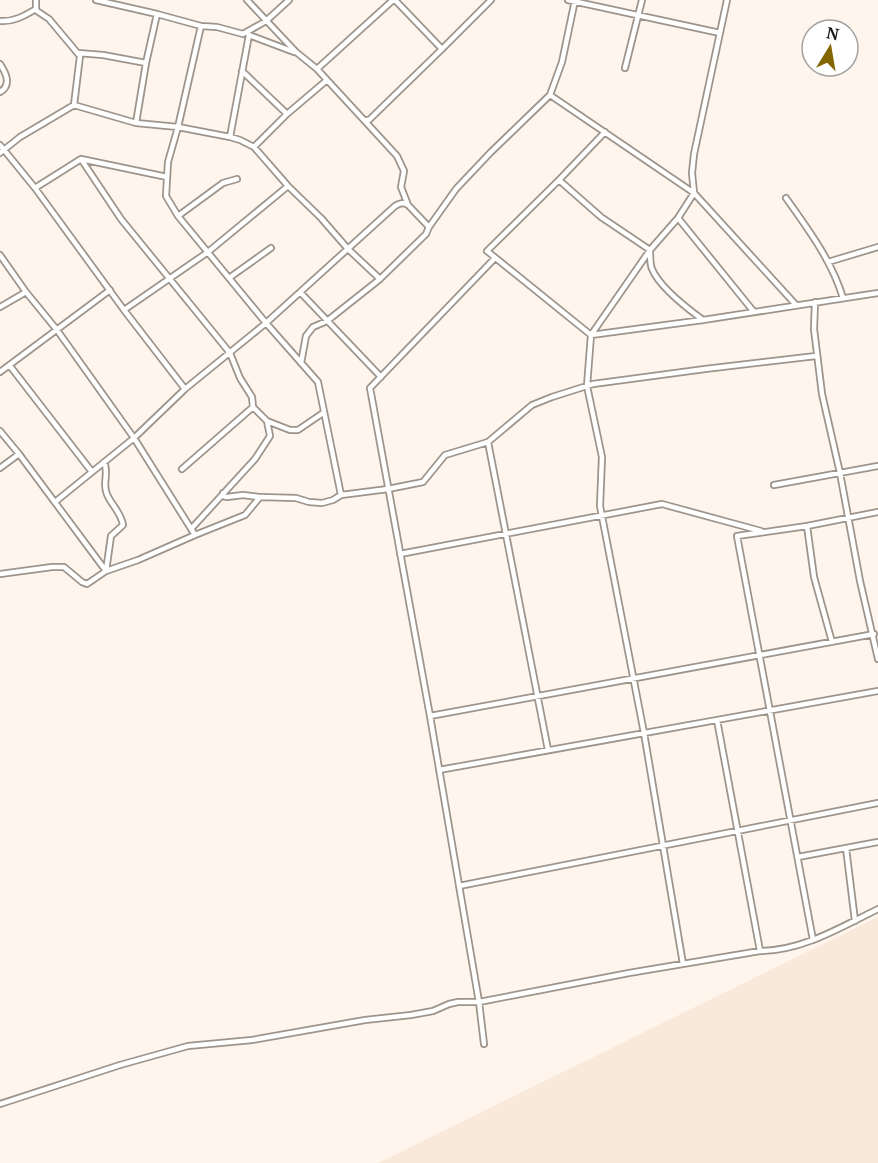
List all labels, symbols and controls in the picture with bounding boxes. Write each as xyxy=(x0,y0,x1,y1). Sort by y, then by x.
north arrow xyxy=(800,18,860,78)
text: N xyxy=(825,21,841,45)

